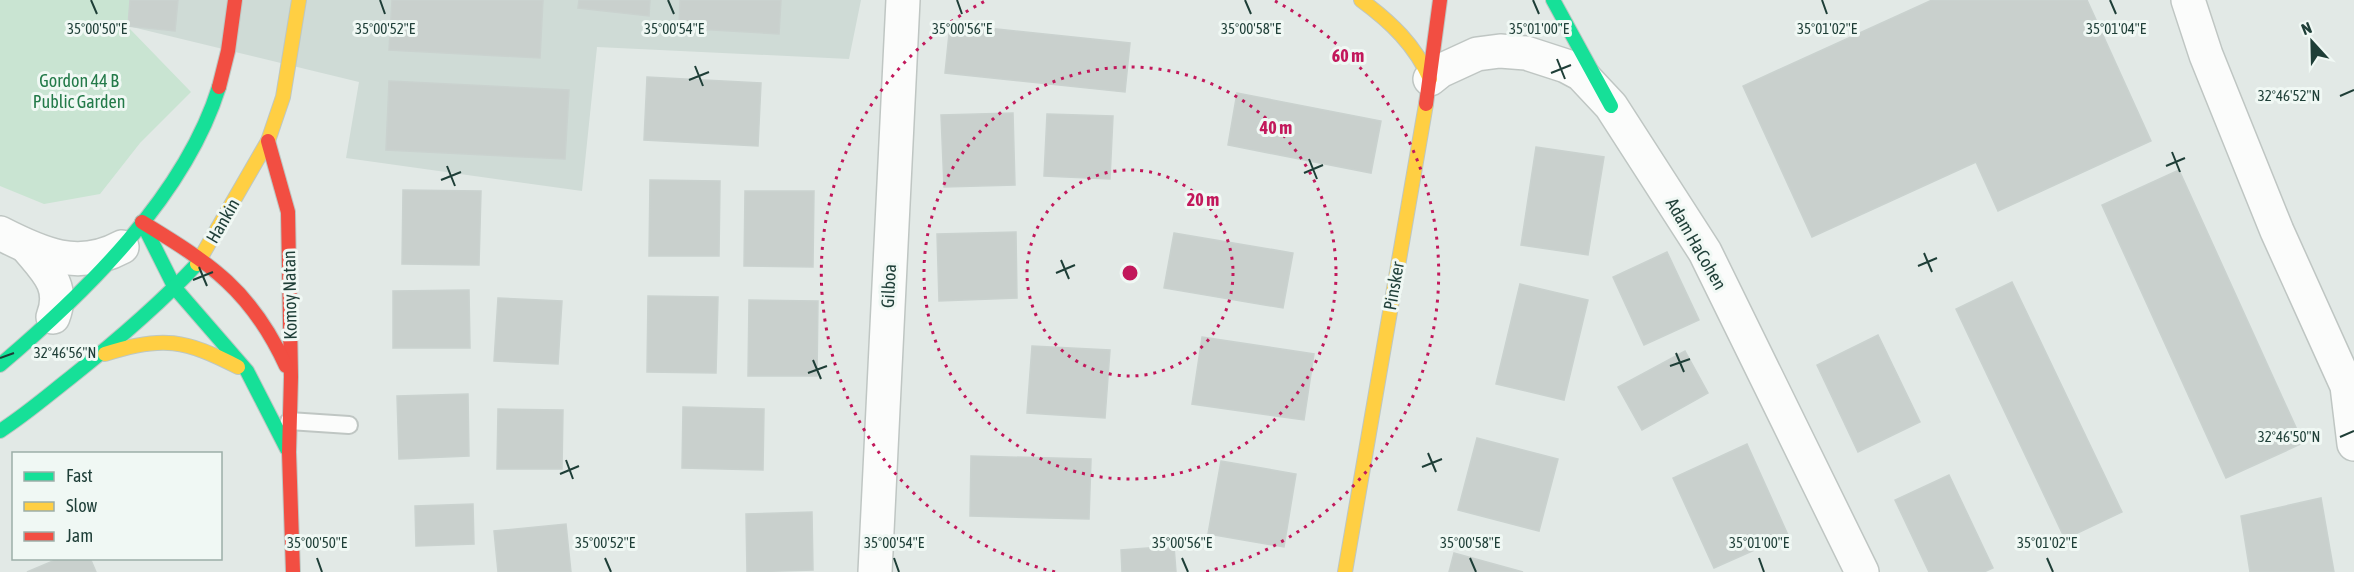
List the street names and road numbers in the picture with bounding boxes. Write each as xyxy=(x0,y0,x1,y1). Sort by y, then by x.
street label: Adam HaCohen xyxy=(1662,194,1731,293)
street label: Hankin xyxy=(202,195,244,247)
street label: Komoy Natan xyxy=(278,250,301,340)
street label: Pinsker xyxy=(1379,259,1408,312)
street label: Gilboa xyxy=(877,264,900,308)

